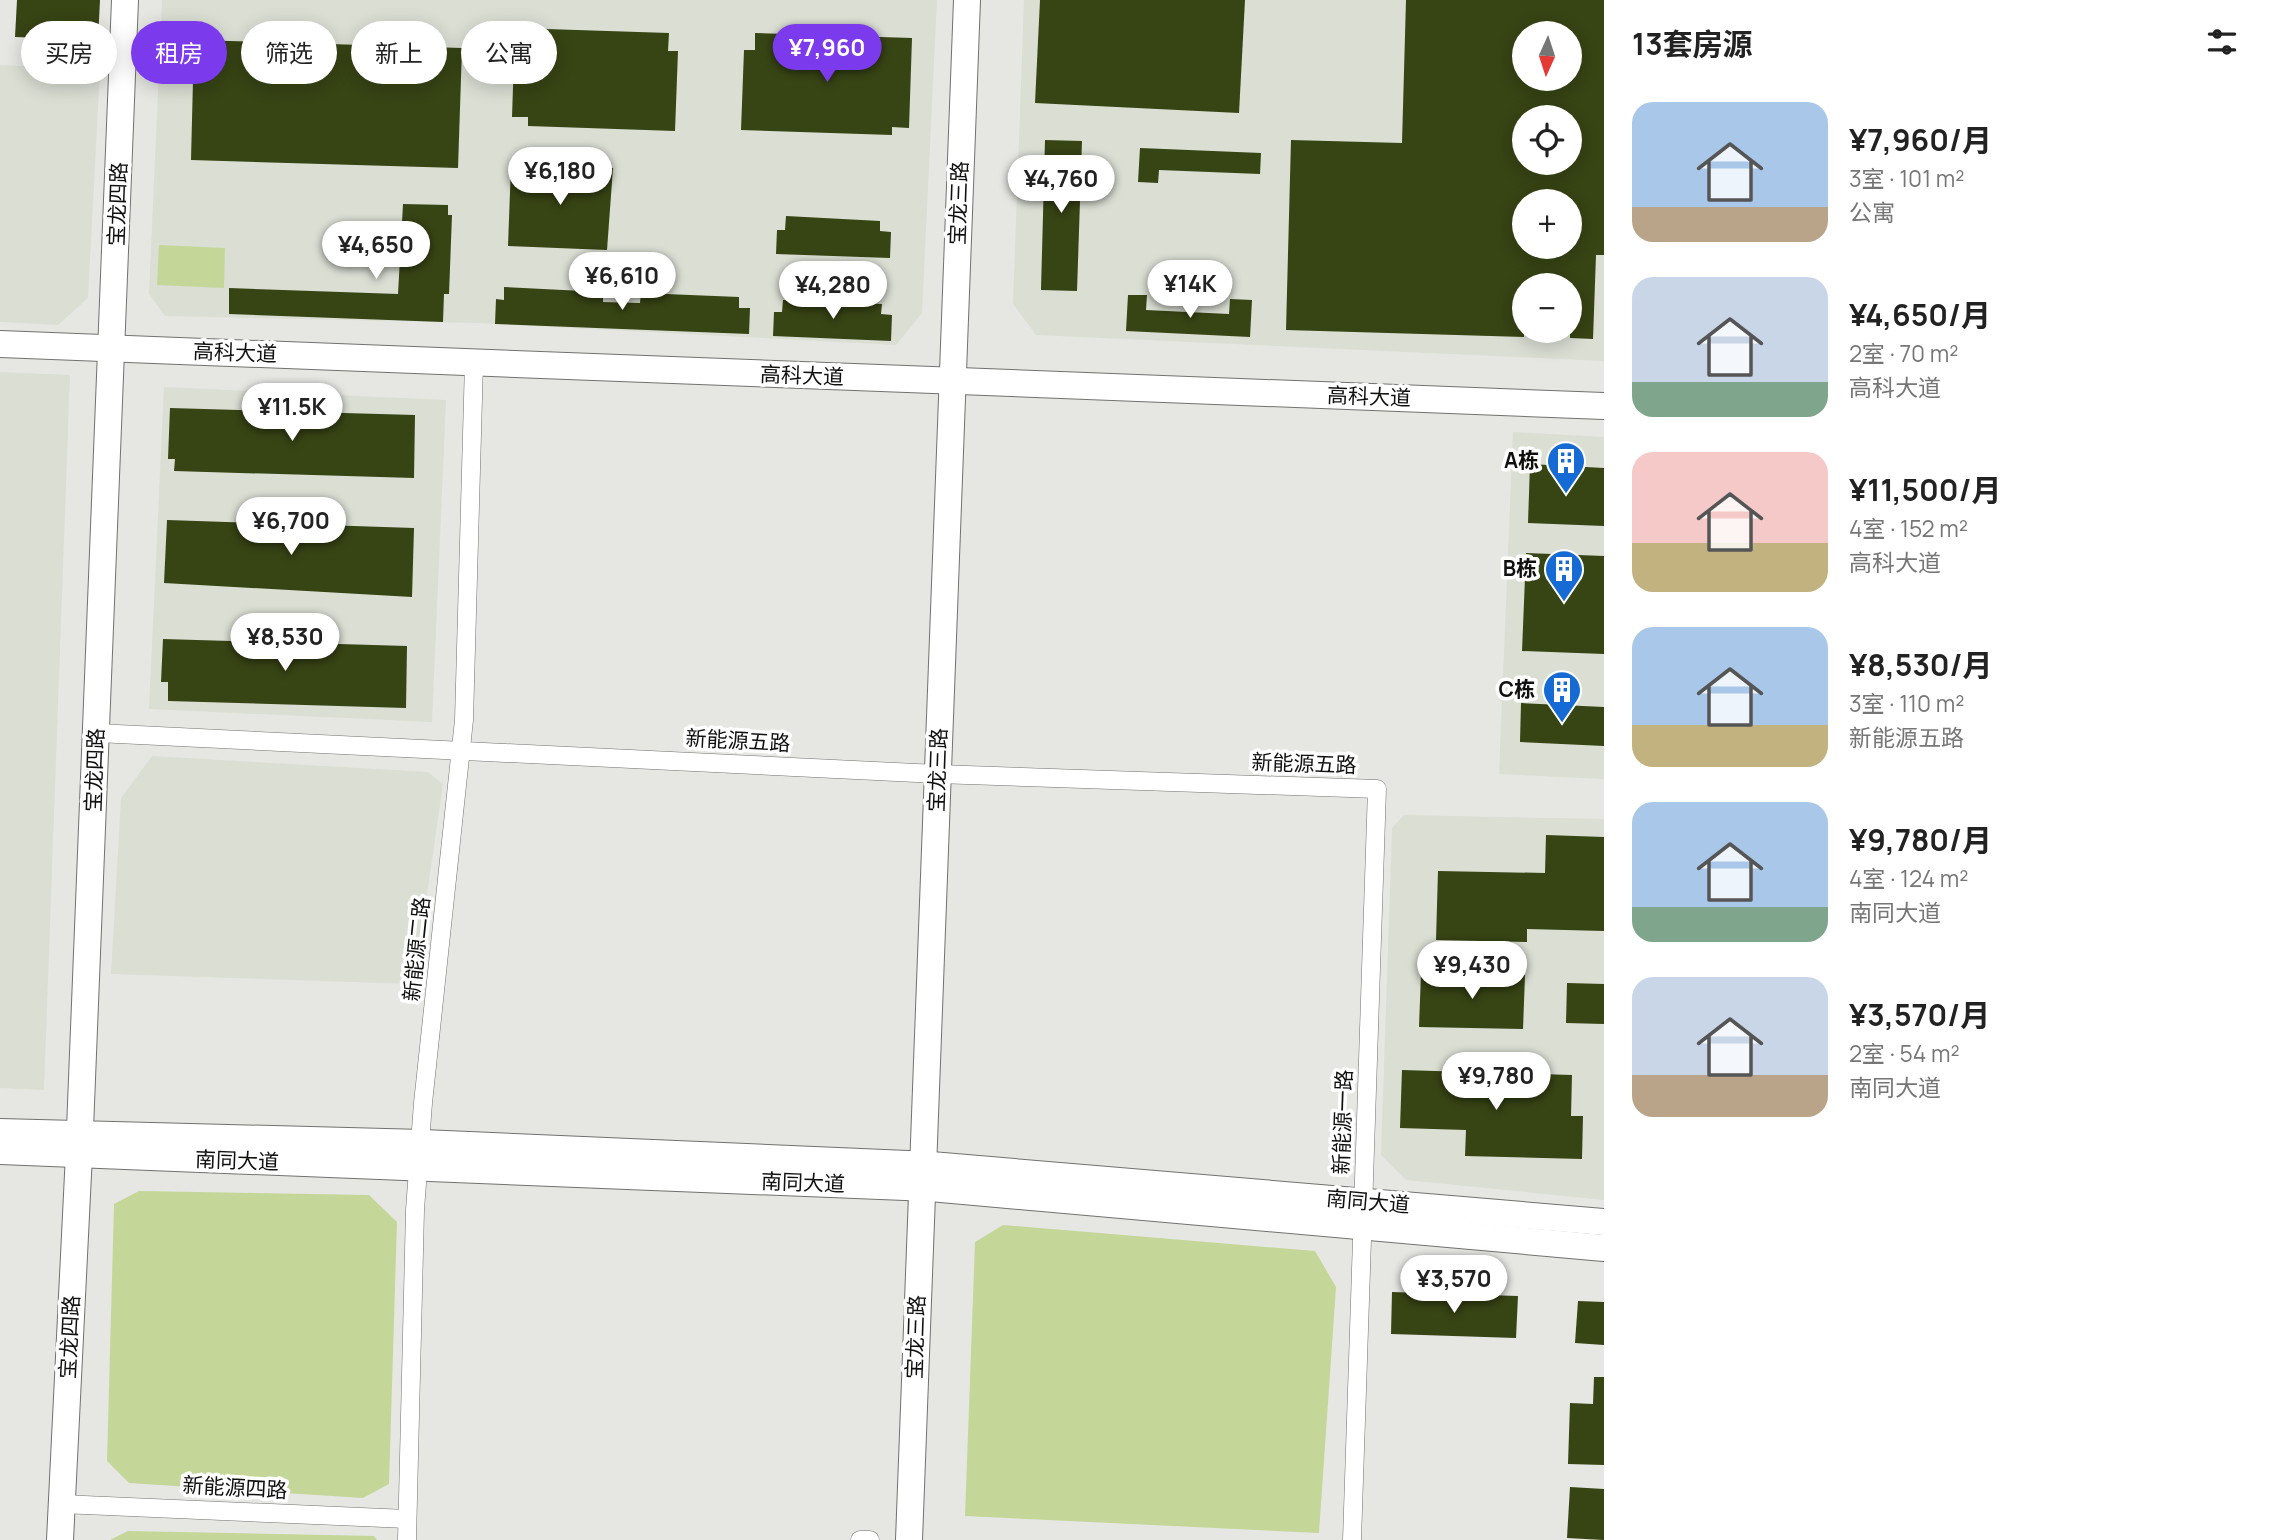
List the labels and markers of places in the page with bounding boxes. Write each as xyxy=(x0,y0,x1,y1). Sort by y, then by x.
pin: ¥7,960 xyxy=(770,24,884,84)
pin: ¥6,180 xyxy=(503,148,617,207)
pin: ¥4,760 xyxy=(1004,156,1118,215)
pin: ¥4,650 xyxy=(319,222,433,281)
pin: ¥6,610 xyxy=(565,252,679,312)
pin: ¥14K xyxy=(1149,260,1231,320)
pin: ¥4,280 xyxy=(776,262,890,321)
pin: ¥11.5K xyxy=(235,384,349,443)
building icon: A栋 xyxy=(1545,440,1587,495)
place label: A栋 xyxy=(1504,446,1539,474)
pin: ¥6,700 xyxy=(234,498,348,557)
building icon: B栋 xyxy=(1543,548,1585,603)
place label: B栋 xyxy=(1503,554,1537,582)
pin: ¥8,530 xyxy=(228,614,342,673)
building icon: C栋 xyxy=(1541,669,1583,724)
place label: C栋 xyxy=(1498,675,1535,703)
pin: ¥9,430 xyxy=(1415,942,1529,1001)
pin: ¥9,780 xyxy=(1439,1052,1553,1112)
pin: ¥3,570 xyxy=(1397,1256,1511,1315)

